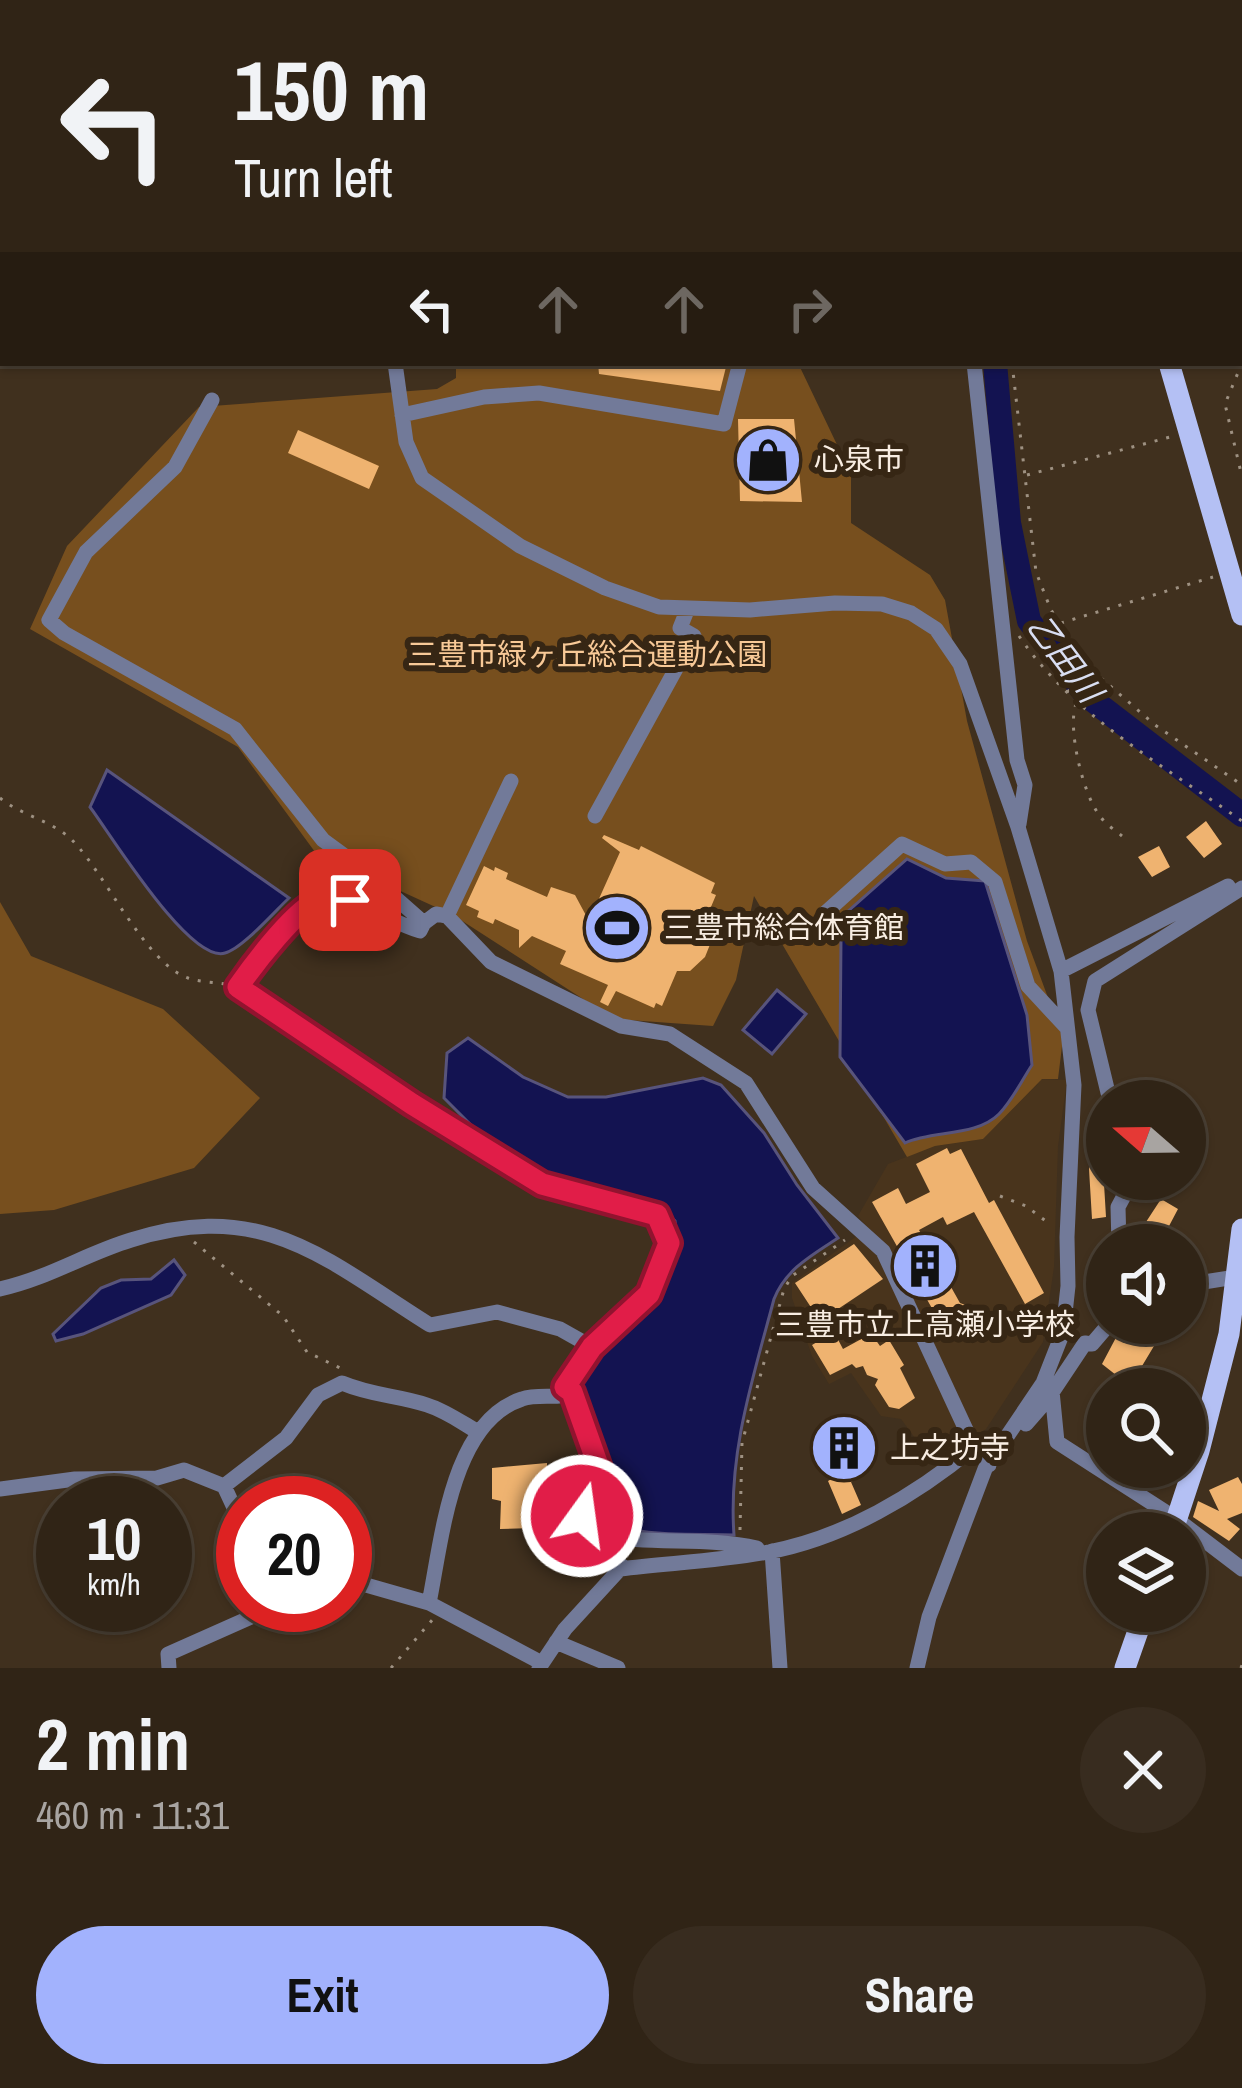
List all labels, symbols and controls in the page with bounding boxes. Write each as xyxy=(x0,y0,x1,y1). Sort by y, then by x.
text: 150 m xyxy=(234,33,429,146)
icon: left xyxy=(36,48,192,204)
text: Turn left xyxy=(234,141,393,214)
icon: left xyxy=(399,276,465,342)
icon: ahead xyxy=(525,276,591,342)
icon: ahead xyxy=(651,276,717,342)
icon: right xyxy=(777,276,843,342)
shop icon: 心泉市 xyxy=(733,425,803,495)
place label: 心泉市 xyxy=(814,439,904,479)
water label: 乙田川 xyxy=(1018,605,1114,713)
park label: 三豊市緑ヶ丘総合運動公園 xyxy=(407,634,767,674)
pin xyxy=(299,849,401,951)
icon: arrive xyxy=(317,867,383,933)
sports icon: 三豊市総合体育館 xyxy=(582,893,652,963)
place label: 三豊市総合体育館 xyxy=(664,907,904,947)
north arrow xyxy=(1086,1080,1206,1200)
map controls xyxy=(1086,1080,1206,1632)
button: sound xyxy=(1086,1224,1206,1344)
building icon: 三豊市立上高瀬小学校 xyxy=(890,1231,960,1301)
place label: 三豊市立上高瀬小学校 xyxy=(775,1304,1075,1344)
button: search xyxy=(1086,1368,1206,1488)
building icon: 上之坊寺 xyxy=(809,1413,879,1483)
place label: 上之坊寺 xyxy=(890,1427,1010,1467)
position arrow xyxy=(519,1453,645,1579)
speed limit sign: 20 xyxy=(216,1476,372,1632)
text: 10 xyxy=(87,1498,141,1579)
button: layers xyxy=(1086,1512,1206,1632)
text: km/h xyxy=(87,1564,141,1604)
text: 2 min xyxy=(36,1695,190,1792)
button: close xyxy=(1080,1707,1206,1833)
text: 460 m · 11:31 xyxy=(36,1789,229,1841)
button: Exit xyxy=(36,1926,609,2064)
button: Share xyxy=(633,1926,1206,2064)

